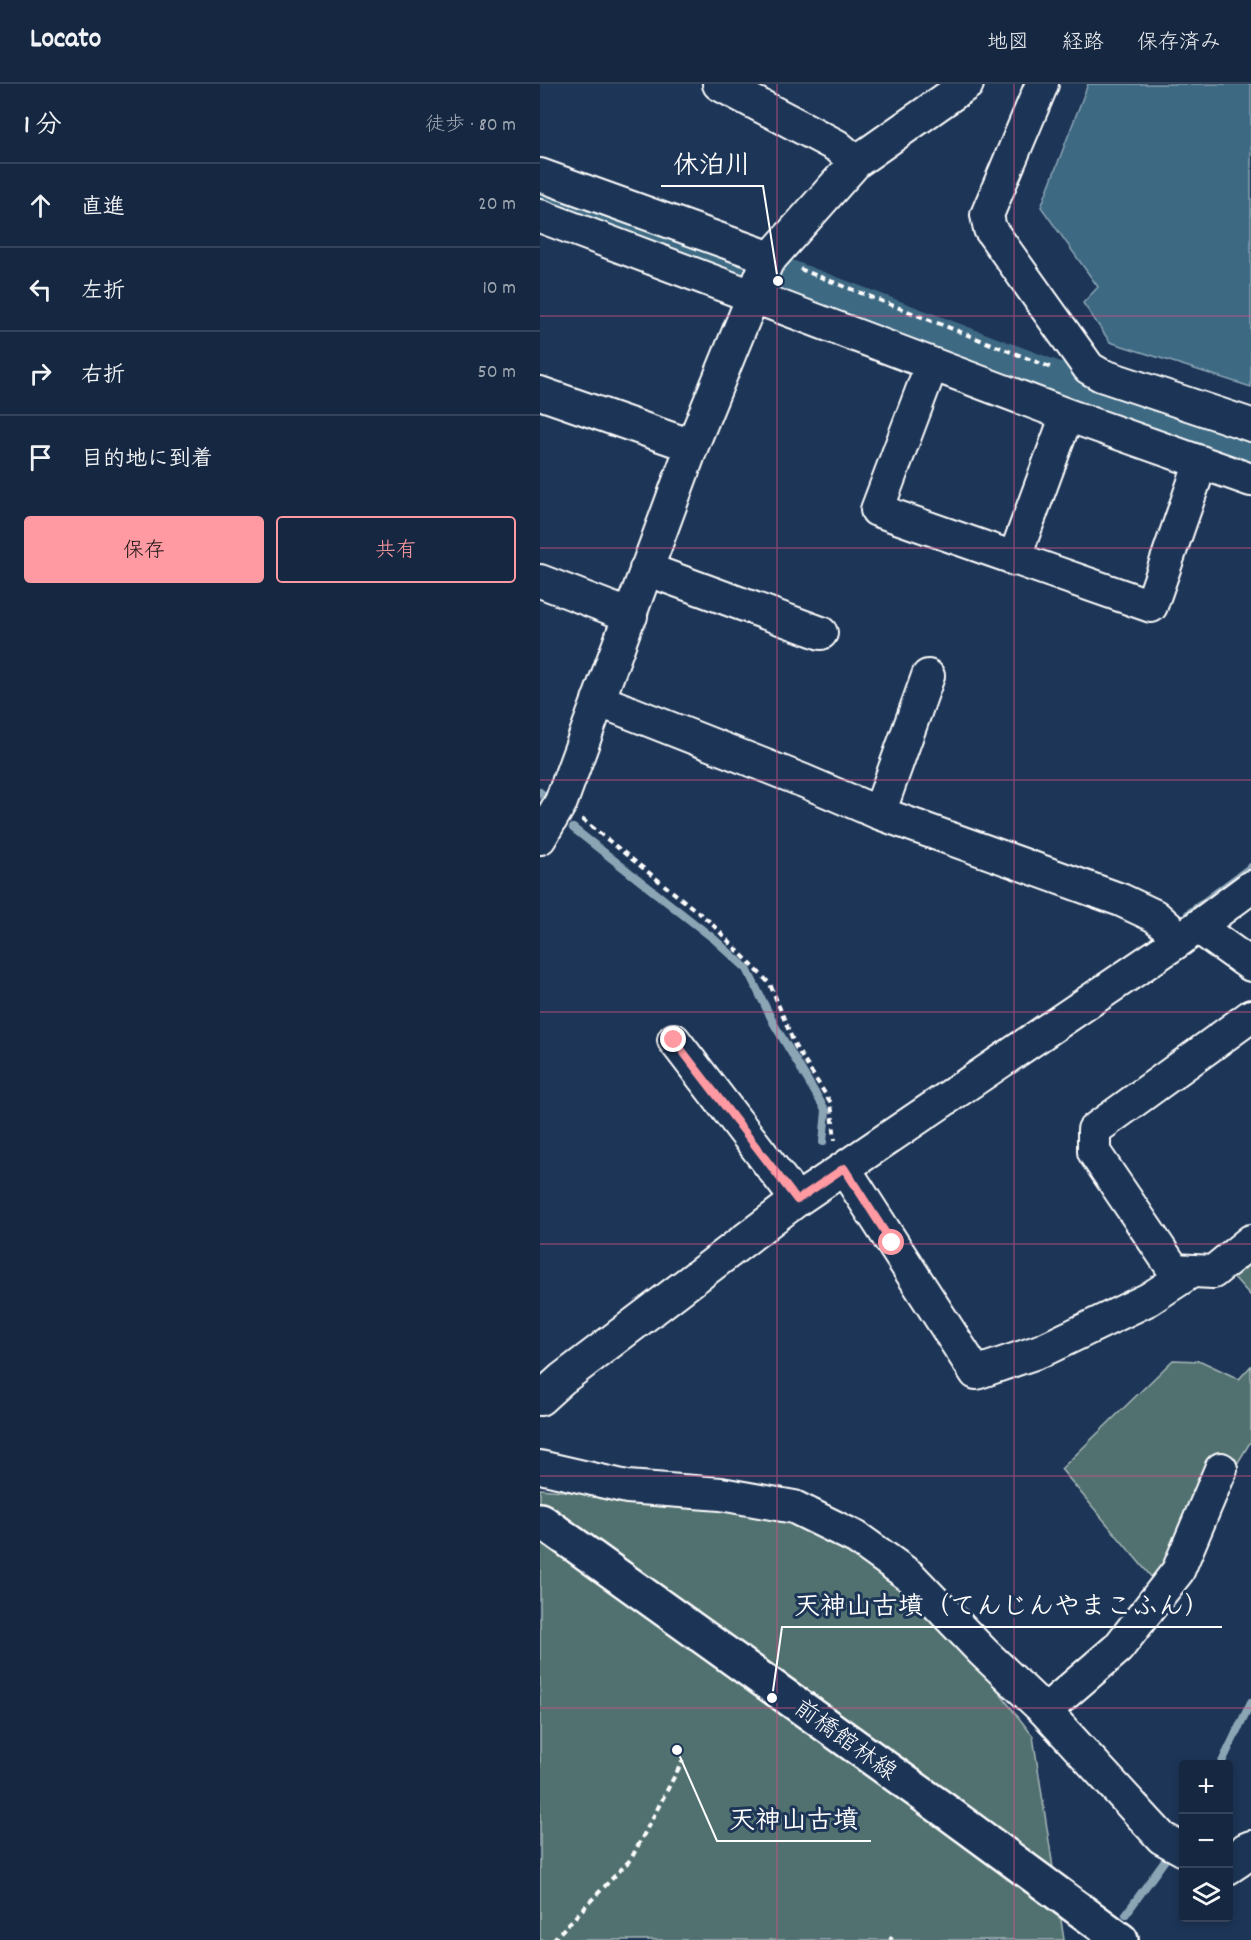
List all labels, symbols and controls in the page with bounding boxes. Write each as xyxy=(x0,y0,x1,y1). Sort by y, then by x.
text: Locato xyxy=(30,21,101,61)
text: 地図 xyxy=(987,29,1029,59)
text: 経路 xyxy=(1062,29,1104,59)
text: 保存済み xyxy=(1137,29,1221,59)
text: 1 分 xyxy=(24,108,62,145)
text: 徒歩 · 80 m xyxy=(425,112,516,140)
callout: 休泊川 xyxy=(661,142,763,186)
text: 休泊川 xyxy=(673,149,751,186)
icon: ahead xyxy=(24,189,57,222)
text: 20 m xyxy=(478,191,516,219)
text: 直進 xyxy=(81,193,125,224)
icon: left xyxy=(24,273,57,306)
text: 10 m xyxy=(482,275,516,303)
text: 左折 xyxy=(81,277,125,308)
icon: right xyxy=(24,357,57,390)
text: 50 m xyxy=(478,359,516,387)
text: 右折 xyxy=(81,361,125,392)
icon: arrive xyxy=(24,441,57,474)
text: 目的地に到着 xyxy=(81,445,213,476)
button: 保存 xyxy=(24,516,264,583)
button: 共有 xyxy=(276,516,516,583)
route end xyxy=(660,1026,686,1052)
route start xyxy=(878,1229,904,1255)
callout: 天神山古墳（てんじんやまこふん） xyxy=(782,1583,1222,1627)
text: 天神山古墳（てんじんやまこふん） xyxy=(794,1590,1210,1627)
street label: 前橋館林線 xyxy=(786,1692,903,1790)
map controls xyxy=(1179,1760,1233,1922)
button: + xyxy=(1179,1760,1233,1814)
callout: 天神山古墳 xyxy=(717,1797,871,1841)
text: 天神山古墳 xyxy=(729,1804,859,1841)
button: − xyxy=(1179,1814,1233,1868)
button: layers xyxy=(1179,1868,1233,1922)

